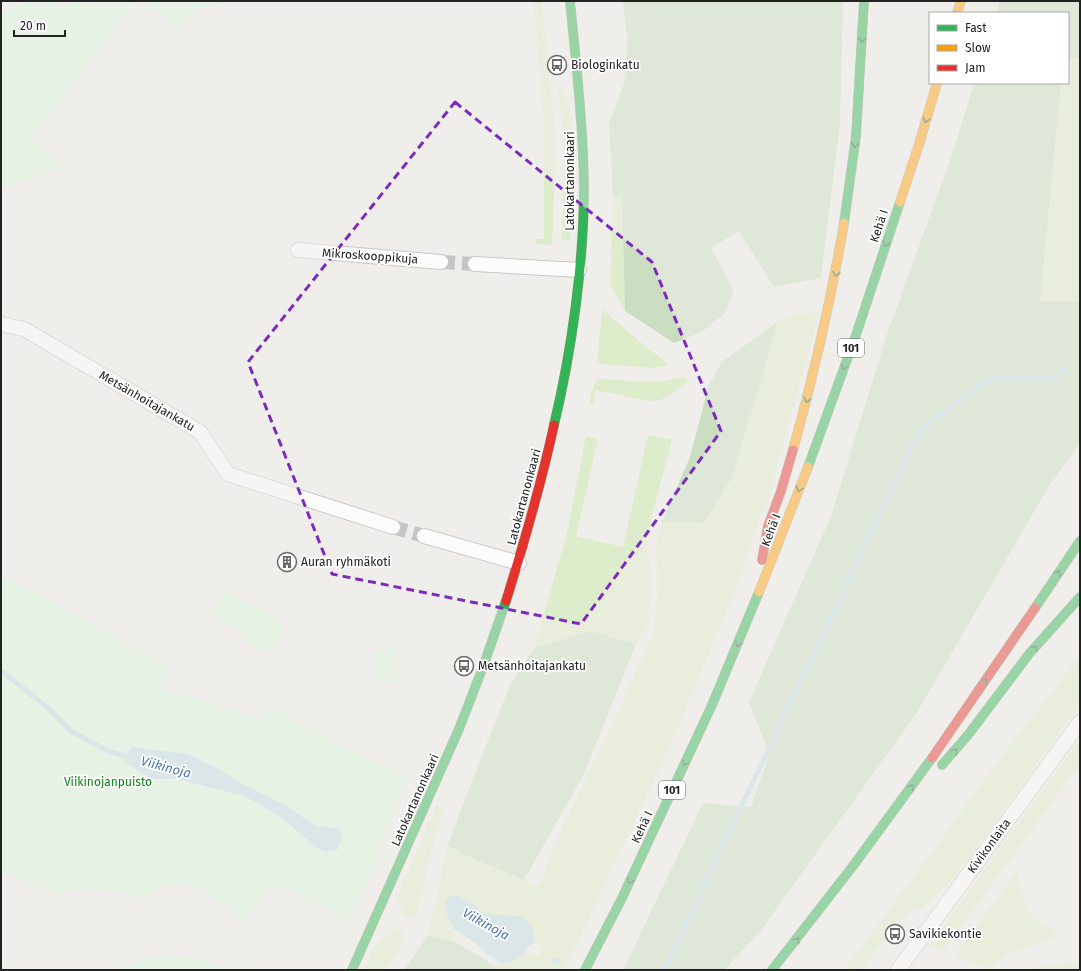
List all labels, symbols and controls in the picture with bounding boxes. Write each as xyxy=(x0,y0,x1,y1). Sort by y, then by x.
scale bar xyxy=(14,12,65,38)
legend xyxy=(929,12,1069,84)
text: 20 m xyxy=(20,19,46,33)
text: Fast xyxy=(965,21,987,35)
one-way arrow xyxy=(858,37,866,43)
text: Slow xyxy=(965,41,991,55)
bus stop icon: Biologinkatu xyxy=(546,54,568,76)
place label: Biologinkatu xyxy=(571,58,640,72)
text: Jam xyxy=(965,61,985,75)
one-way arrow xyxy=(922,117,931,124)
street label: Latokartanonkaari xyxy=(563,131,577,231)
one-way arrow xyxy=(851,142,860,148)
street label: Kehä I xyxy=(867,208,891,244)
one-way arrow xyxy=(882,240,891,247)
street label: Mikroskooppikuja xyxy=(321,246,419,266)
one-way arrow xyxy=(832,271,841,277)
road number: 101 xyxy=(838,339,864,357)
one-way arrow xyxy=(840,363,848,370)
street label: Metsänhoitajankatu xyxy=(97,368,197,434)
one-way arrow xyxy=(803,397,812,404)
street label: Latokartanonkaari xyxy=(504,447,544,547)
one-way arrow xyxy=(795,486,804,493)
street label: Kehä I xyxy=(758,512,784,548)
building icon: Auran ryhmäkoti xyxy=(276,551,298,573)
place label: Auran ryhmäkoti xyxy=(301,555,391,569)
one-way arrow xyxy=(1053,570,1061,577)
one-way arrow xyxy=(735,640,743,648)
one-way arrow xyxy=(1030,646,1037,653)
bus stop icon: Metsänhoitajankatu xyxy=(453,655,475,677)
place label: Metsänhoitajankatu xyxy=(478,659,586,673)
one-way arrow xyxy=(980,678,987,685)
one-way arrow xyxy=(950,748,957,755)
street label: Latokartanonkaari xyxy=(388,752,442,848)
water label: Viikinoja xyxy=(139,753,193,781)
one-way arrow xyxy=(682,758,690,766)
park label: Viikinojanpuisto xyxy=(64,775,152,789)
road number: 101 xyxy=(659,781,685,799)
one-way arrow xyxy=(906,784,914,791)
street label: Kehä I xyxy=(629,809,655,845)
street label: Kivikonlaita xyxy=(965,816,1013,876)
one-way arrow xyxy=(627,876,635,884)
water label: Viikinoja xyxy=(460,905,512,943)
bus stop icon: Savikiekontie xyxy=(884,923,906,945)
place label: Savikiekontie xyxy=(909,927,982,941)
one-way arrow xyxy=(792,937,799,944)

